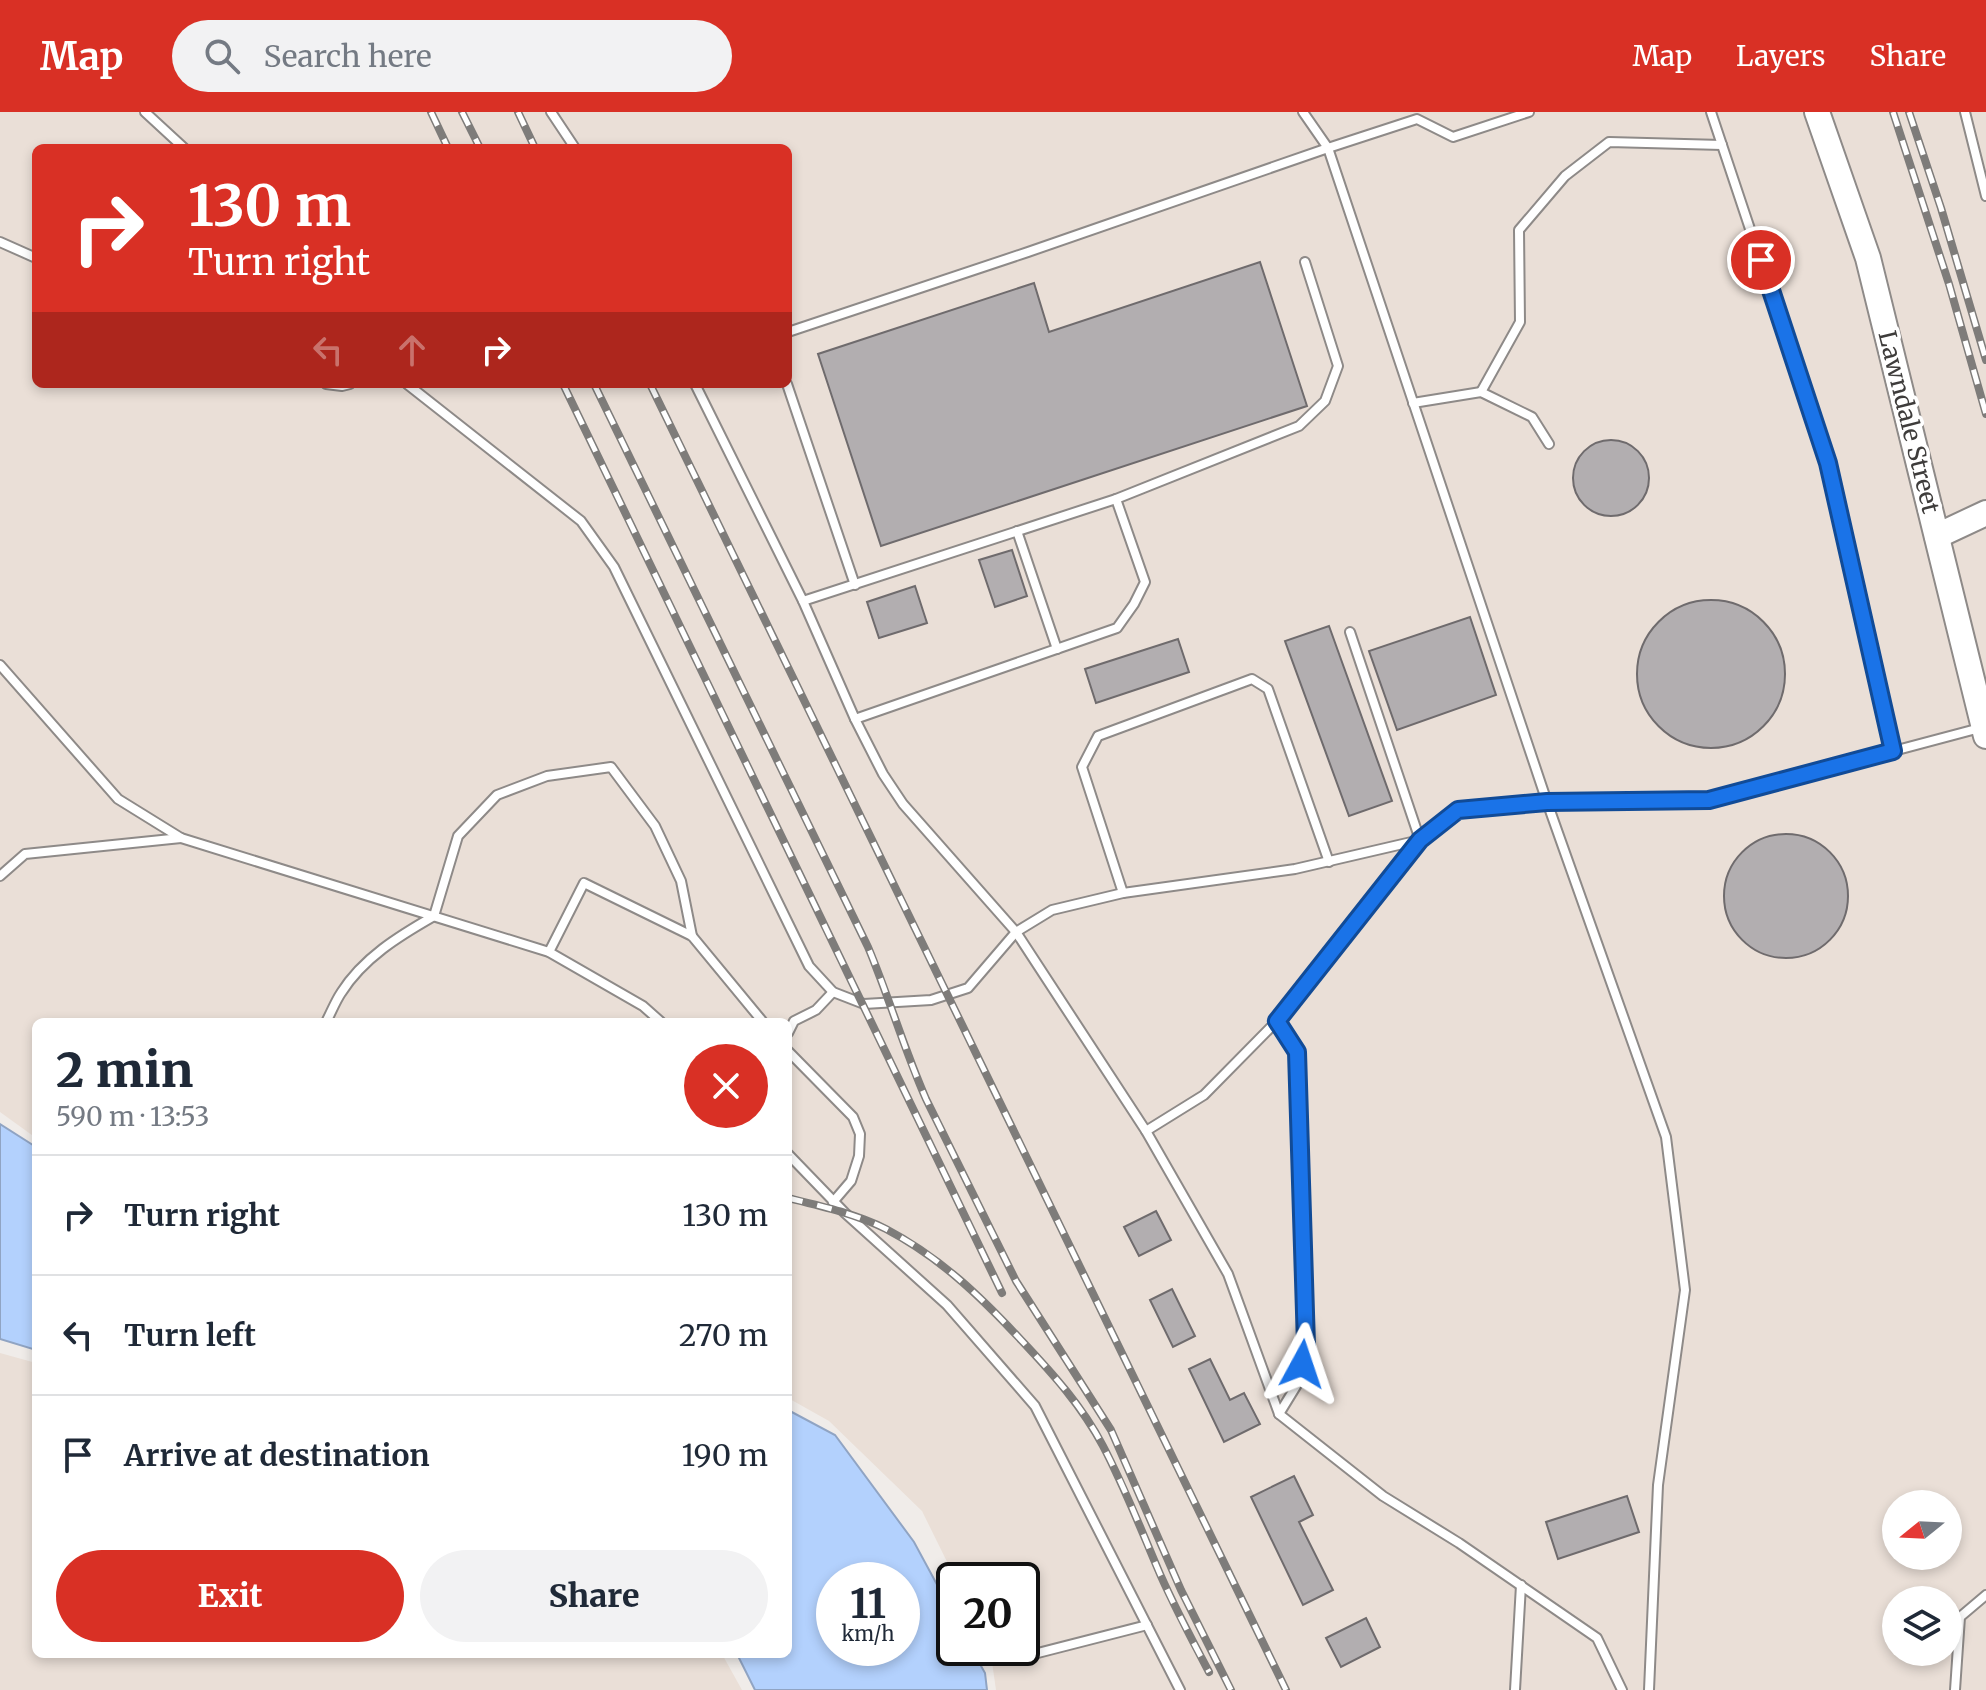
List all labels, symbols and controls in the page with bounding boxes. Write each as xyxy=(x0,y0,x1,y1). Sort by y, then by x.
search box xyxy=(172,20,732,92)
text: Map xyxy=(40,33,124,80)
icon: search xyxy=(200,34,244,78)
text: Search here xyxy=(264,37,432,75)
text: Map xyxy=(1632,38,1692,74)
text: Layers xyxy=(1736,38,1825,74)
text: Share xyxy=(1869,38,1946,74)
text: 130 m xyxy=(188,171,351,241)
icon: right xyxy=(56,176,160,280)
pin xyxy=(1727,226,1795,294)
icon: arrive xyxy=(1739,238,1783,282)
text: Turn right xyxy=(188,240,370,285)
icon: left xyxy=(306,328,350,372)
icon: ahead xyxy=(390,328,434,372)
icon: right xyxy=(474,328,518,372)
street label: Lawndale Street xyxy=(1871,328,1947,517)
text: 2 min xyxy=(56,1040,193,1100)
button: close xyxy=(684,1044,768,1128)
text: 590 m · 13:53 xyxy=(56,1100,209,1133)
icon: right xyxy=(56,1193,100,1237)
text: Turn right xyxy=(124,1196,280,1234)
text: 130 m xyxy=(682,1196,768,1234)
icon: left xyxy=(56,1313,100,1357)
text: Turn left xyxy=(124,1316,256,1354)
text: 270 m xyxy=(679,1316,768,1354)
position arrow xyxy=(1260,1322,1344,1406)
icon: arrive xyxy=(56,1433,100,1477)
text: Arrive at destination xyxy=(124,1436,430,1474)
text: 190 m xyxy=(681,1436,768,1474)
north arrow xyxy=(1882,1490,1962,1570)
map controls xyxy=(1882,1490,1962,1666)
button: Exit xyxy=(56,1550,404,1642)
button: Share xyxy=(420,1550,768,1642)
speed limit sign: 20 xyxy=(936,1562,1040,1666)
text: 11 xyxy=(850,1579,886,1629)
button: layers xyxy=(1882,1586,1962,1666)
text: km/h xyxy=(842,1621,894,1646)

